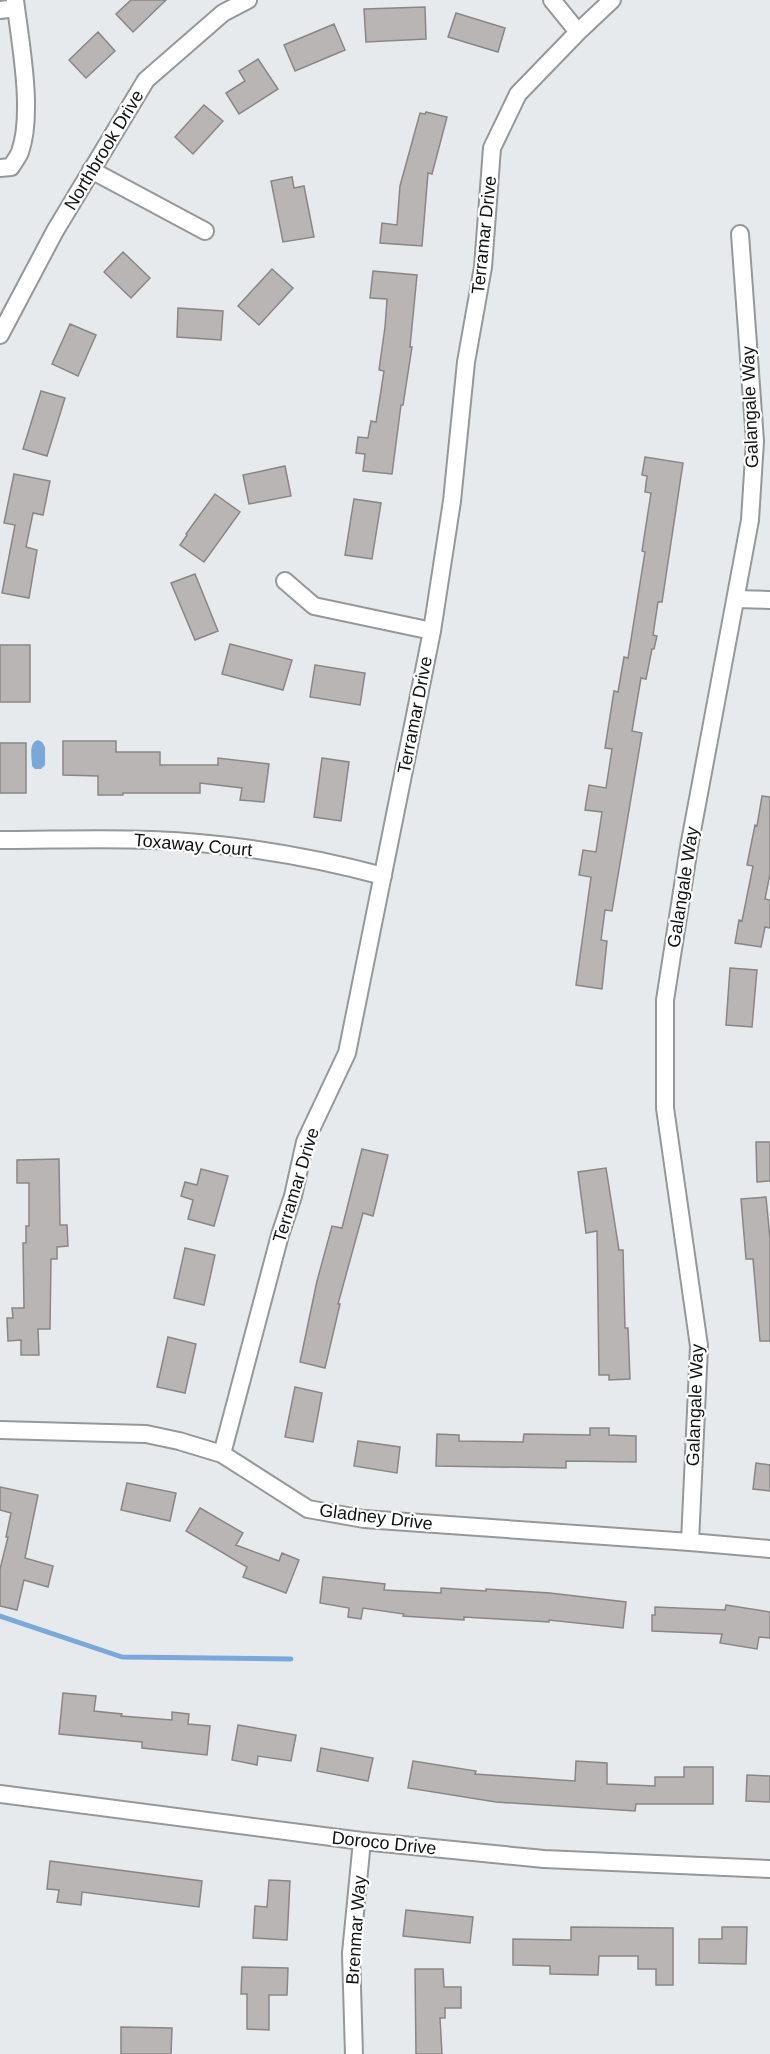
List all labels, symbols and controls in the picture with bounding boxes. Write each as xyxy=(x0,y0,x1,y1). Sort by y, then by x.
street label: Northbrook Drive xyxy=(60,87,148,213)
street label: Terramar Drive xyxy=(468,175,500,295)
street label: Galangale Way xyxy=(738,345,762,469)
street label: Terramar Drive xyxy=(394,655,436,775)
street label: Galangale Way xyxy=(664,825,702,949)
street label: Toxaway Court xyxy=(133,830,253,860)
street label: Terramar Drive xyxy=(269,1125,323,1245)
street label: Galangale Way xyxy=(683,1343,707,1467)
street label: Gladney Drive xyxy=(318,1500,434,1534)
street label: Doroco Drive xyxy=(331,1828,437,1858)
street label: Brenmar Way xyxy=(342,1875,370,1985)

